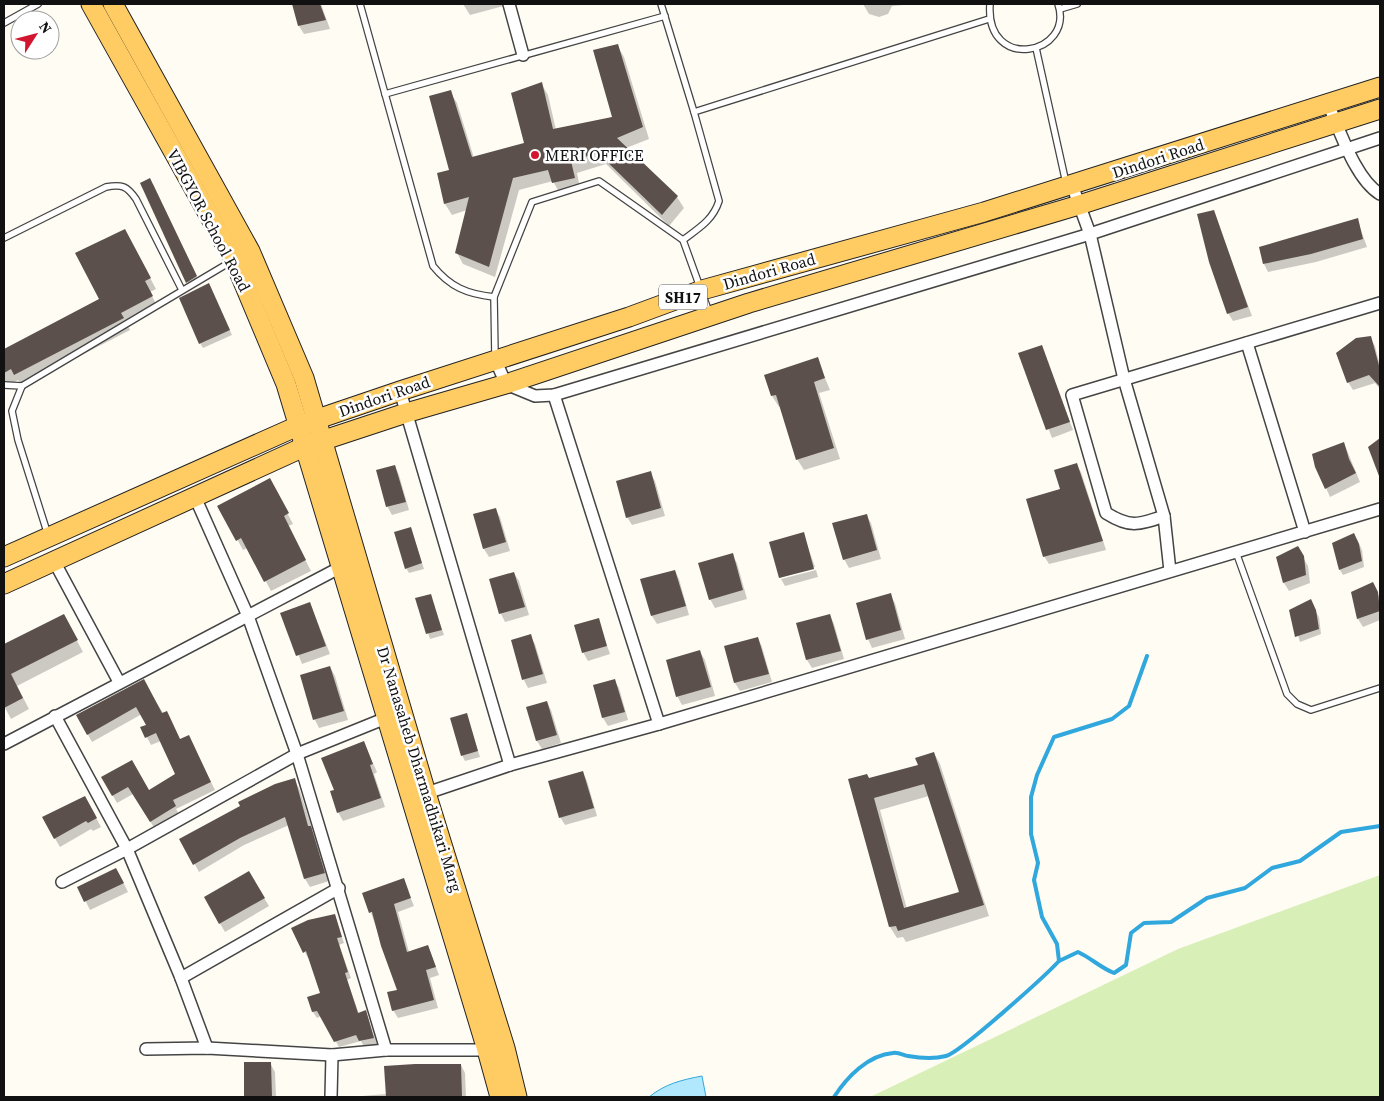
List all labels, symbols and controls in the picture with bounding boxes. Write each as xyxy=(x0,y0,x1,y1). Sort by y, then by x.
north arrow xyxy=(10,10,60,60)
text: N xyxy=(34,17,57,37)
street label: Dindori Road xyxy=(1109,133,1207,183)
place label: MERI OFFICE xyxy=(545,144,644,166)
street label: VIBGYOR School Road xyxy=(162,145,256,295)
marker: MERI OFFICE xyxy=(529,149,541,161)
street label: Dindori Road xyxy=(720,247,818,295)
road number: SH17 xyxy=(659,284,707,310)
street label: Dindori Road xyxy=(335,370,433,422)
street label: Dr Nanasaheb Dharmadhikari Marg xyxy=(372,643,468,895)

